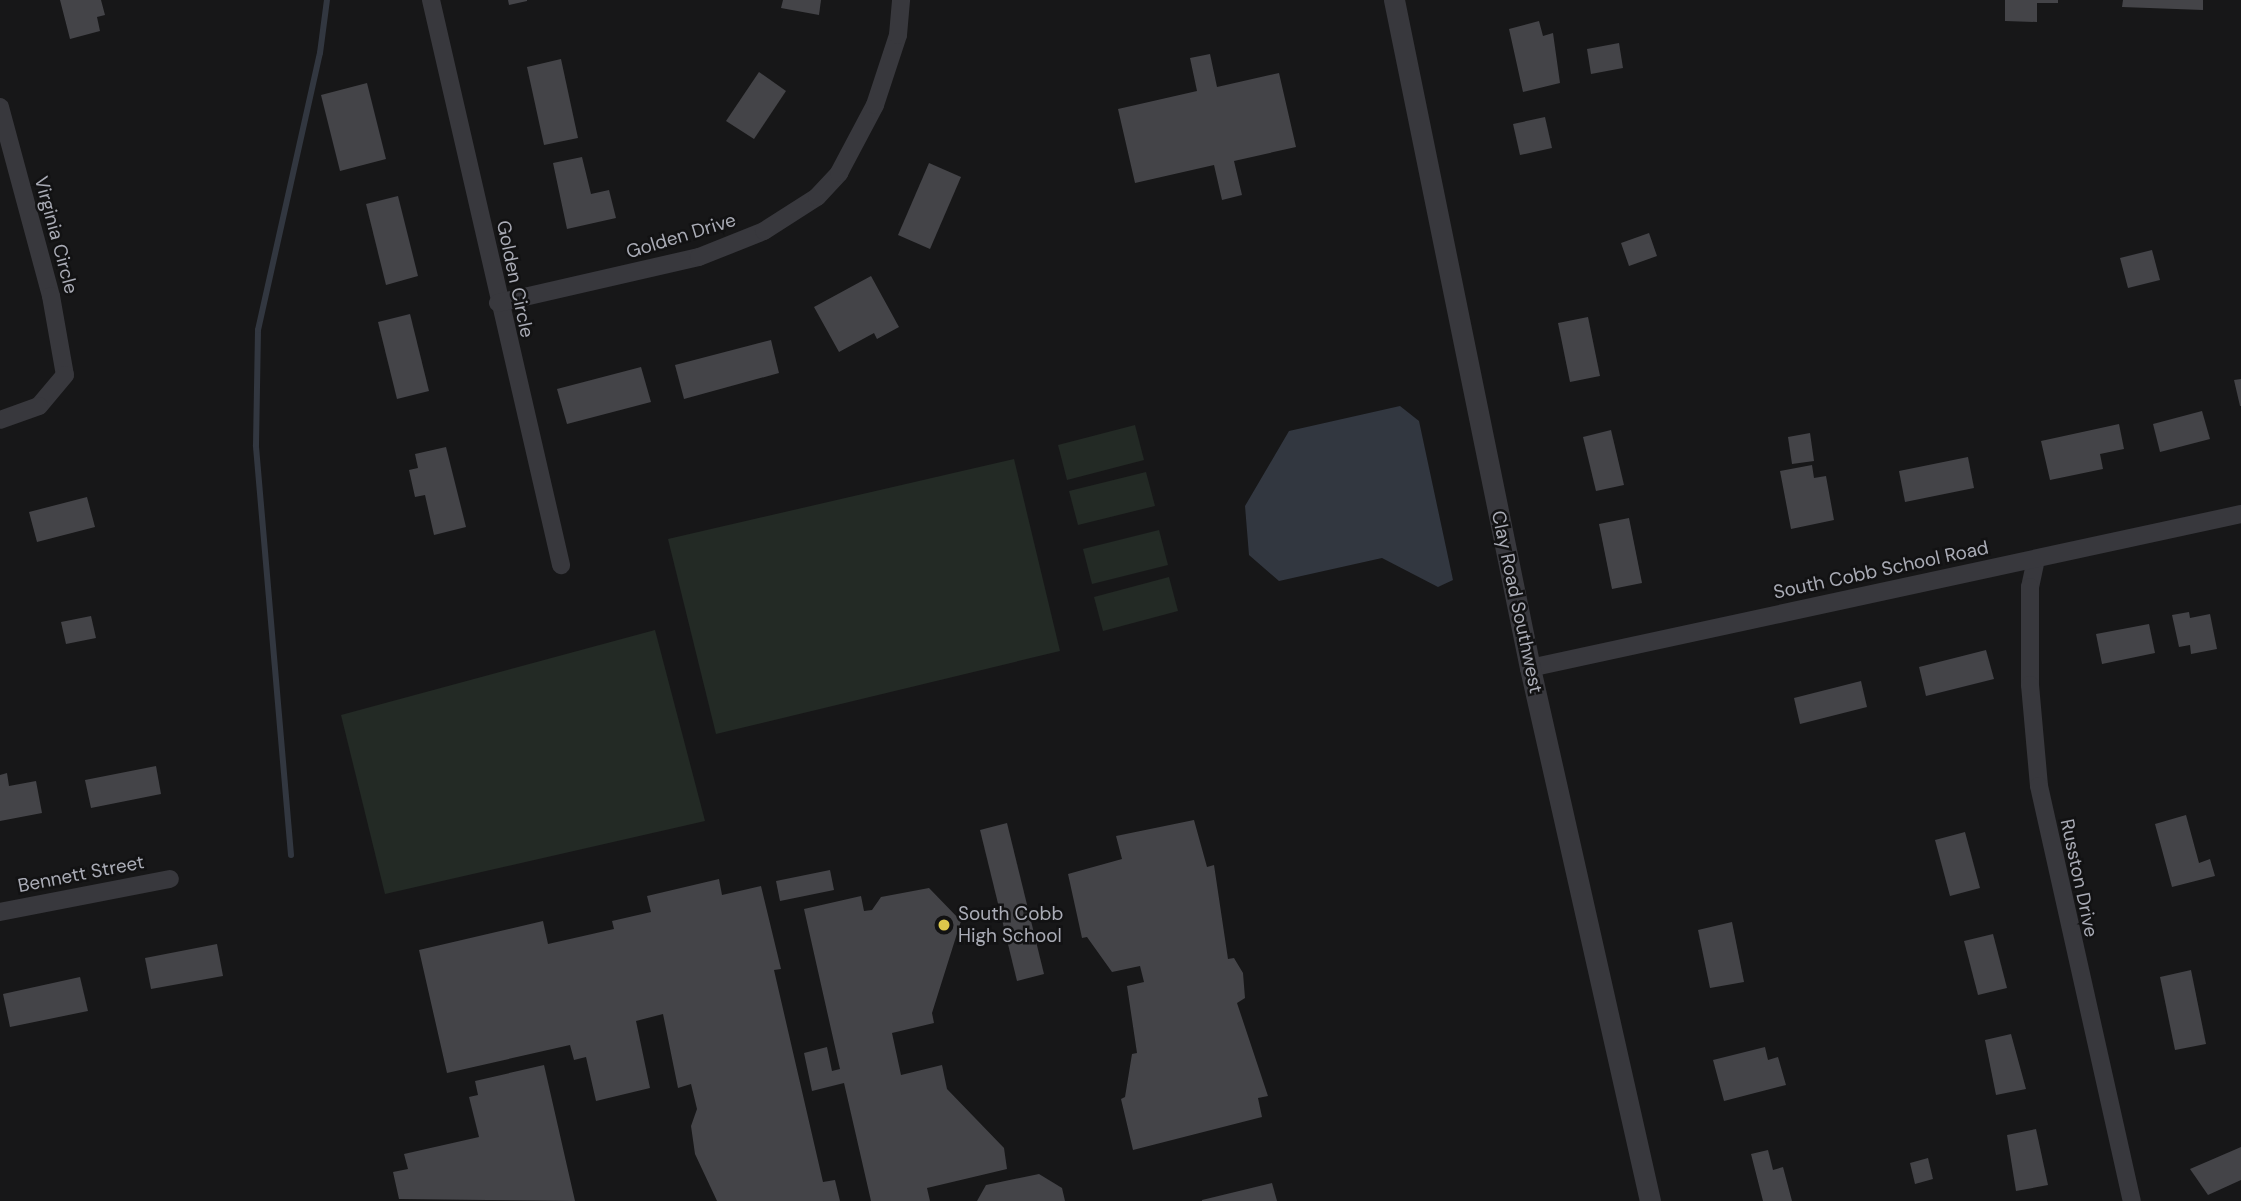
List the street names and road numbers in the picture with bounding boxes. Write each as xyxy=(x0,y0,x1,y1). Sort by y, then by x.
street label: Virginia Circle xyxy=(29,174,83,296)
street label: Golden Drive xyxy=(623,208,739,264)
street label: Golden Circle xyxy=(491,218,539,340)
street label: Clay Road Southwest xyxy=(1487,509,1547,695)
street label: South Cobb School Road xyxy=(1771,536,1991,604)
street label: Russton Drive xyxy=(2055,817,2103,939)
street label: Bennett Street xyxy=(16,851,146,897)

